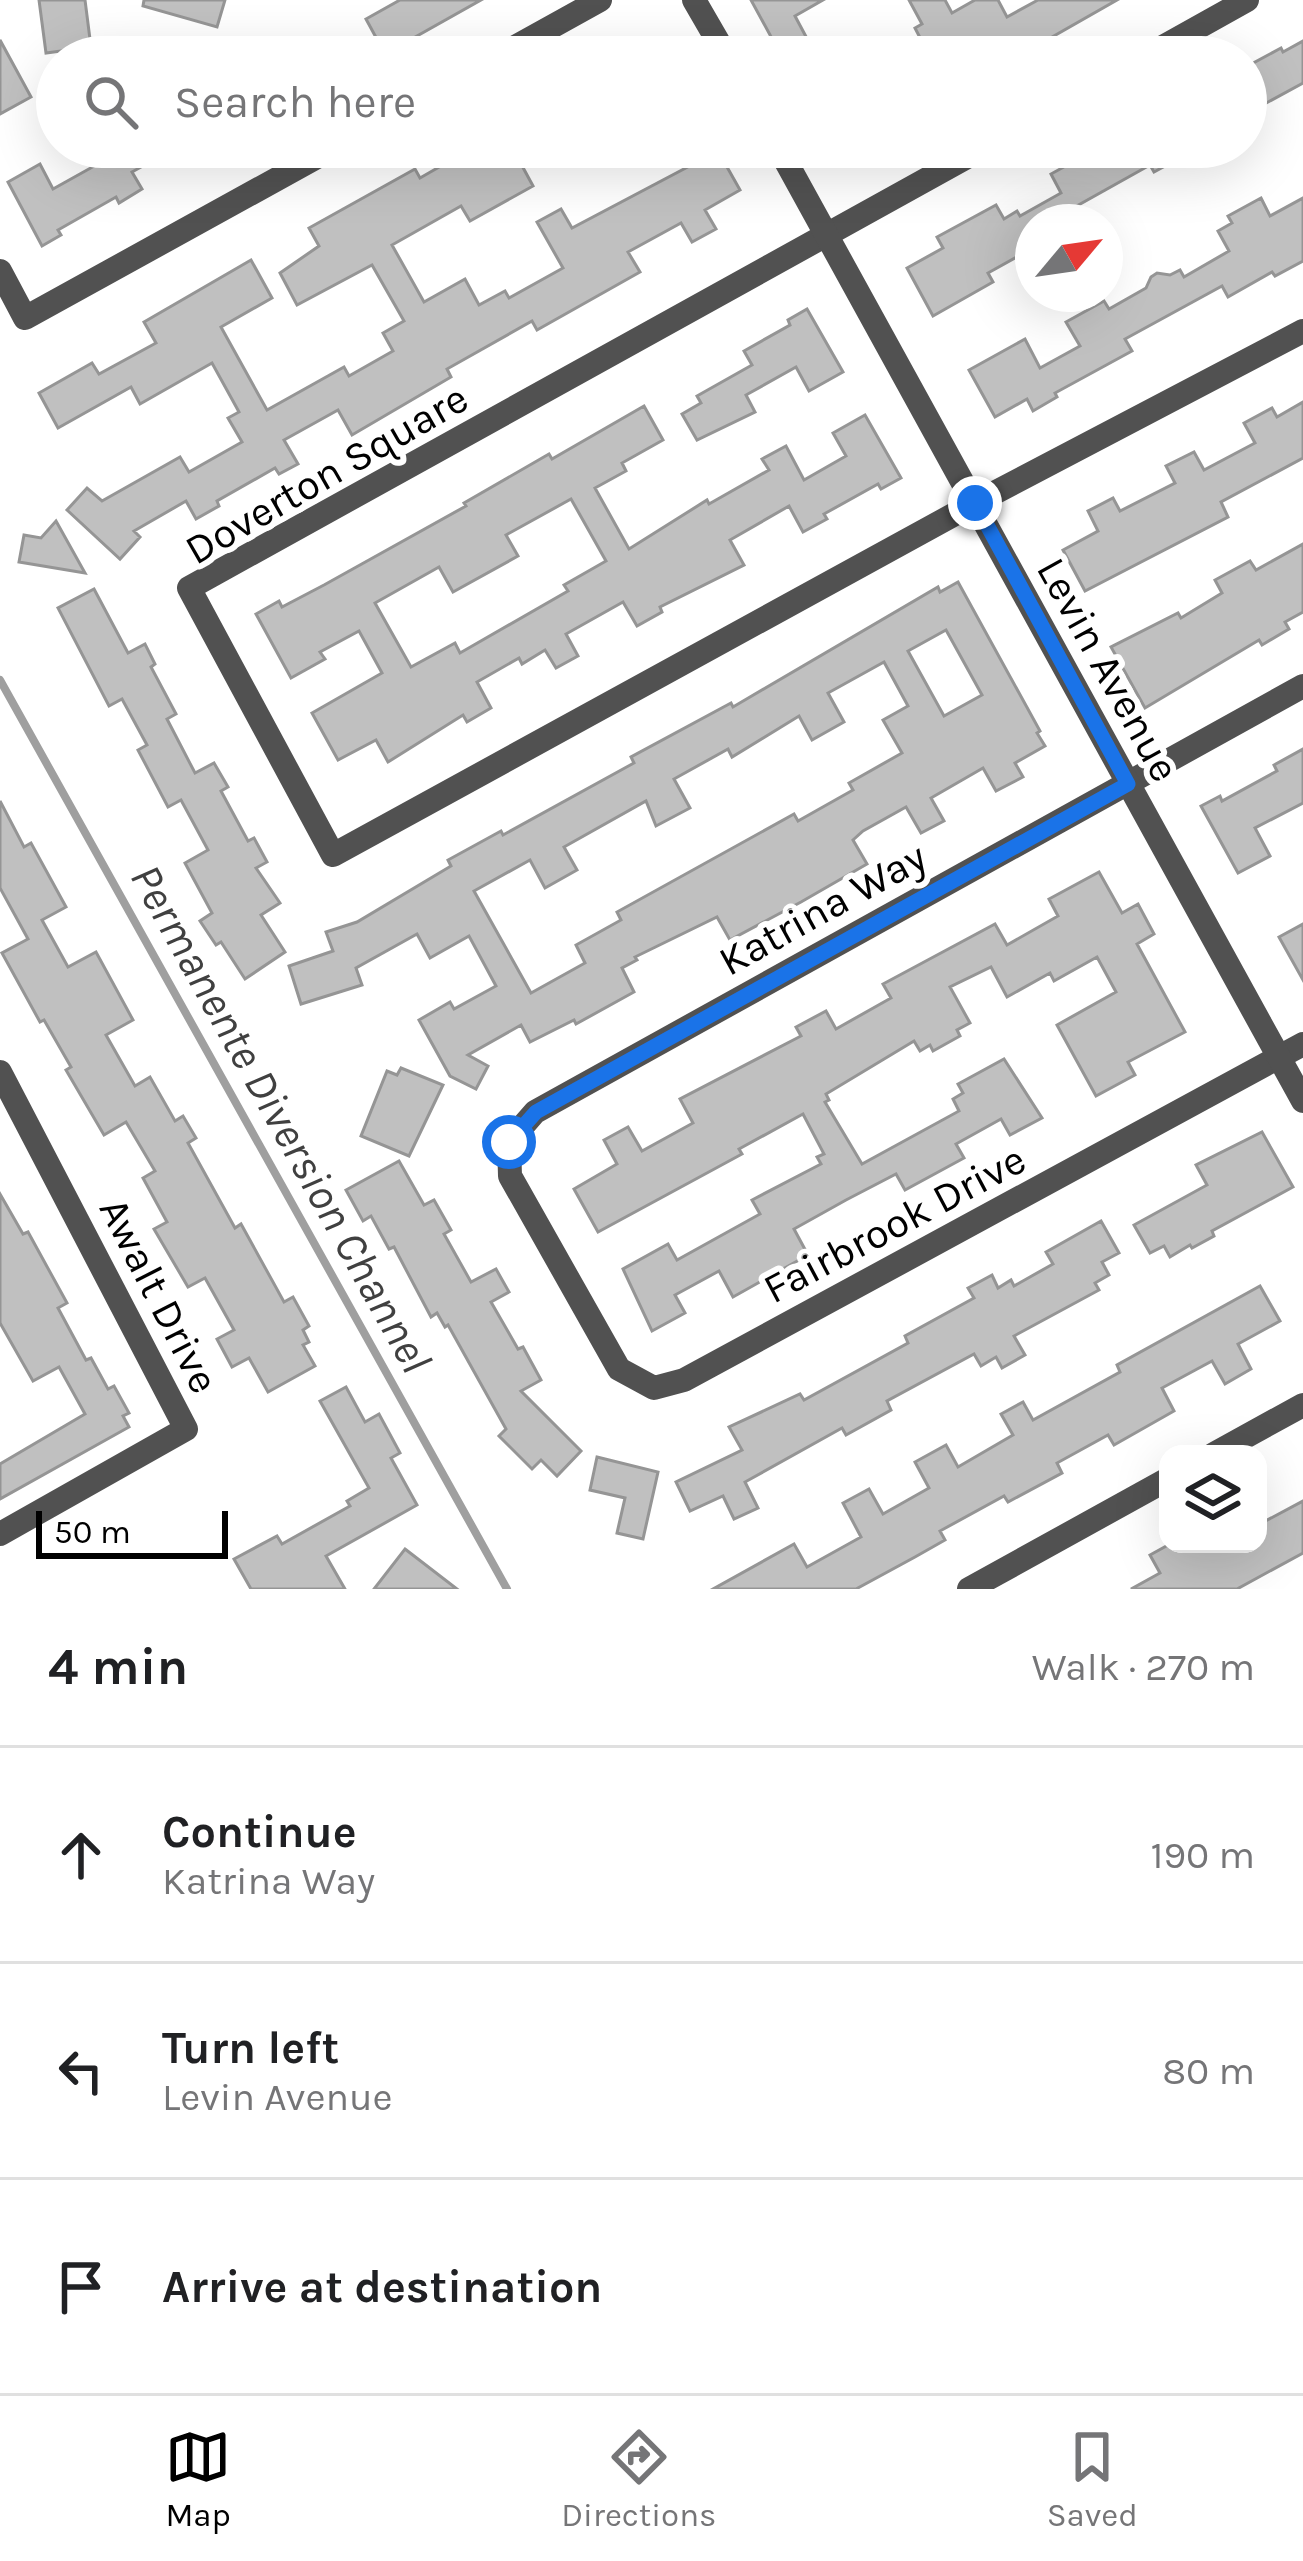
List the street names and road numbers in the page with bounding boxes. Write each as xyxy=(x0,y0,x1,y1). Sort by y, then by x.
street label: Doverton Square xyxy=(176,373,477,575)
street label: Levin Avenue xyxy=(1026,549,1190,790)
street label: Katrina Way xyxy=(710,831,935,986)
street label: Fairbrook Drive xyxy=(755,1134,1034,1314)
street label: Awalt Drive xyxy=(89,1190,230,1401)

